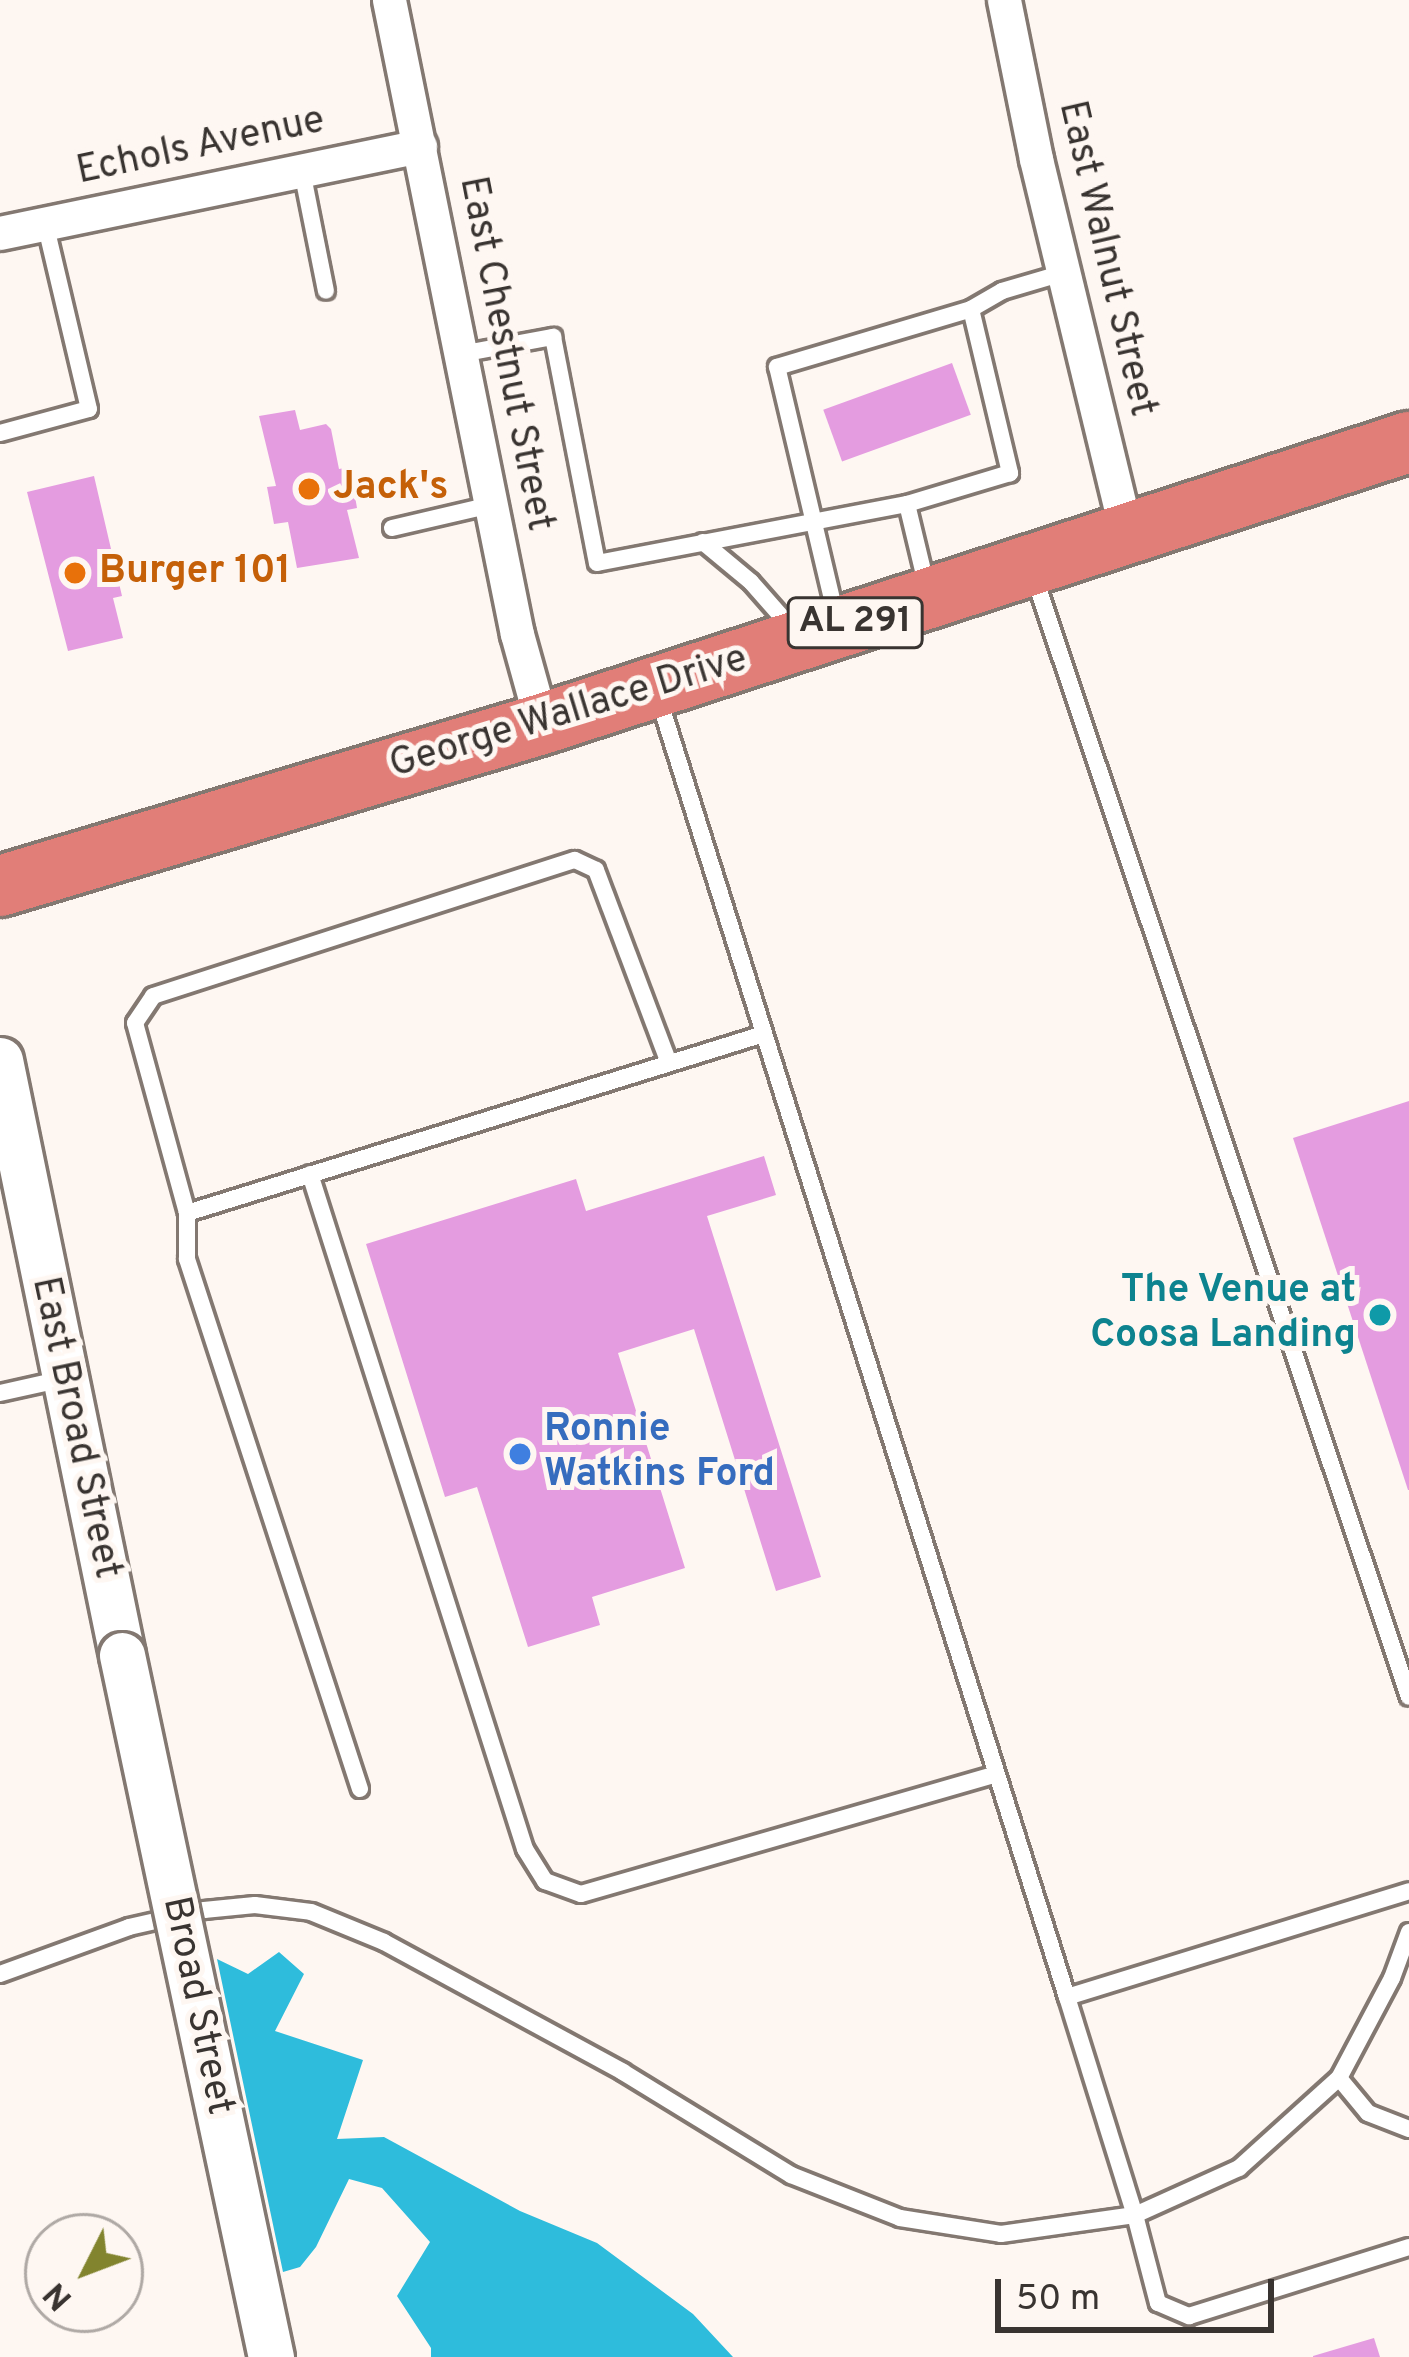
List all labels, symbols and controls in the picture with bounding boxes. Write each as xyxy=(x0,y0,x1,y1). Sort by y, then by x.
street label: East Walnut Street xyxy=(1046,96,1164,422)
street label: Echols Avenue xyxy=(72,99,330,197)
street label: East Chestnut Street xyxy=(447,173,561,535)
place label: Jack's xyxy=(333,466,448,512)
marker: Jack's xyxy=(296,476,322,502)
place label: Burger 101 xyxy=(99,550,291,596)
marker: Burger 101 xyxy=(62,560,88,586)
road number: AL 291 xyxy=(786,593,924,653)
street label: George Wallace Drive xyxy=(384,637,754,791)
place label: The Venue at Coosa Landing xyxy=(1090,1270,1356,1361)
street label: East Broad Street xyxy=(19,1273,129,1583)
marker: The Venue at Coosa Landing xyxy=(1367,1302,1393,1328)
place label: Ronnie Watkins Ford xyxy=(544,1409,775,1500)
marker: Ronnie Watkins Ford xyxy=(507,1441,533,1467)
street label: Broad Street xyxy=(150,1893,242,2119)
north arrow xyxy=(24,2213,144,2333)
scale bar xyxy=(1001,2255,1280,2329)
text: N xyxy=(36,2272,83,2318)
text: 50 m xyxy=(1016,2277,1100,2323)

